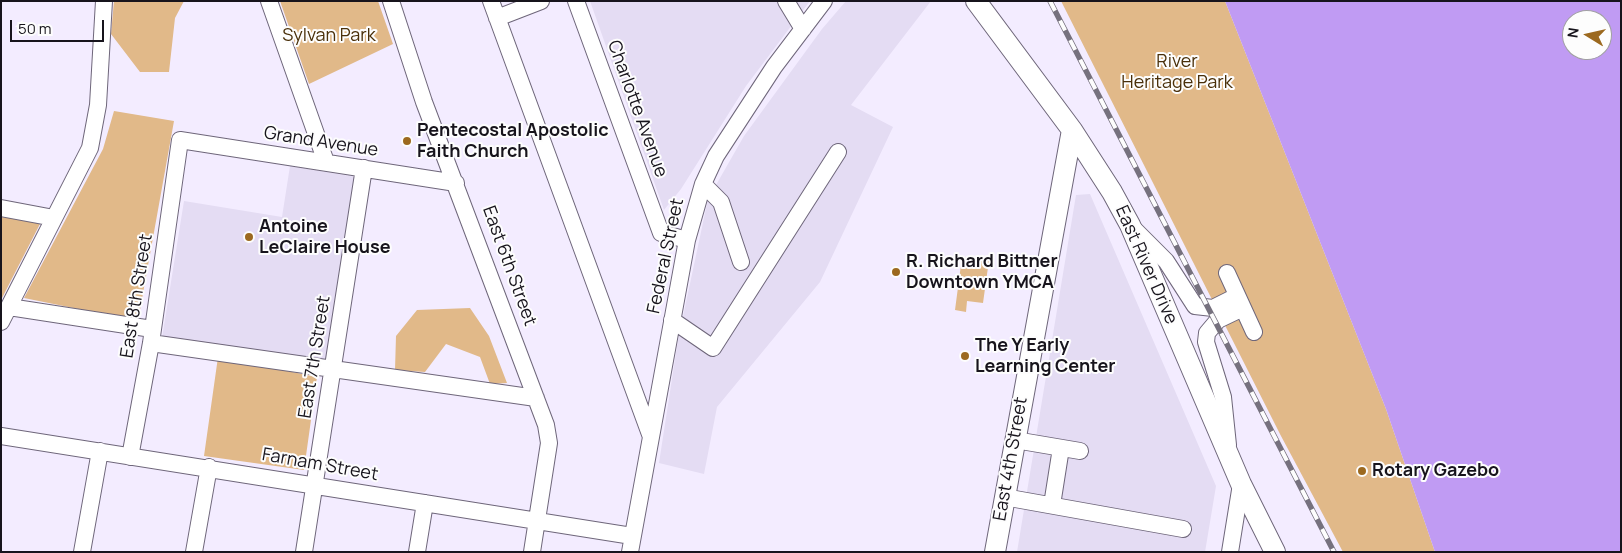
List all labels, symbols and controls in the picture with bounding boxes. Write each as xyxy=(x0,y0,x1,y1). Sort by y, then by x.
scale bar xyxy=(12,10,106,42)
north arrow xyxy=(1562,10,1612,60)
text: 50 m xyxy=(18,18,52,39)
park label: Sylvan Park xyxy=(282,25,376,47)
text: N xyxy=(1563,26,1583,39)
street label: Charlotte Avenue xyxy=(602,38,672,180)
park label: River Heritage Park xyxy=(1121,51,1233,94)
place label: Pentecostal Apostolic Faith Church xyxy=(417,120,609,162)
street label: Grand Avenue xyxy=(262,122,380,162)
marker: Pentecostal Apostolic Faith Church xyxy=(401,135,413,147)
street label: Federal Street xyxy=(643,196,689,316)
street label: East River Drive xyxy=(1110,202,1182,328)
street label: East 6th Street xyxy=(477,203,541,329)
place label: Antoine LeClaire House xyxy=(259,216,391,258)
marker: Antoine LeClaire House xyxy=(243,231,255,243)
street label: East 8th Street xyxy=(117,232,157,360)
place label: R. Richard Bittner Downtown YMCA xyxy=(906,251,1058,294)
marker: R. Richard Bittner Downtown YMCA xyxy=(890,266,902,278)
street label: East 7th Street xyxy=(295,294,335,420)
place label: The Y Early Learning Center xyxy=(975,335,1115,378)
marker: The Y Early Learning Center xyxy=(959,350,971,362)
street label: East 4th Street xyxy=(989,395,1033,523)
street label: Farnam Street xyxy=(260,444,380,486)
place label: Rotary Gazebo xyxy=(1372,460,1499,482)
marker: Rotary Gazebo xyxy=(1356,465,1368,477)

